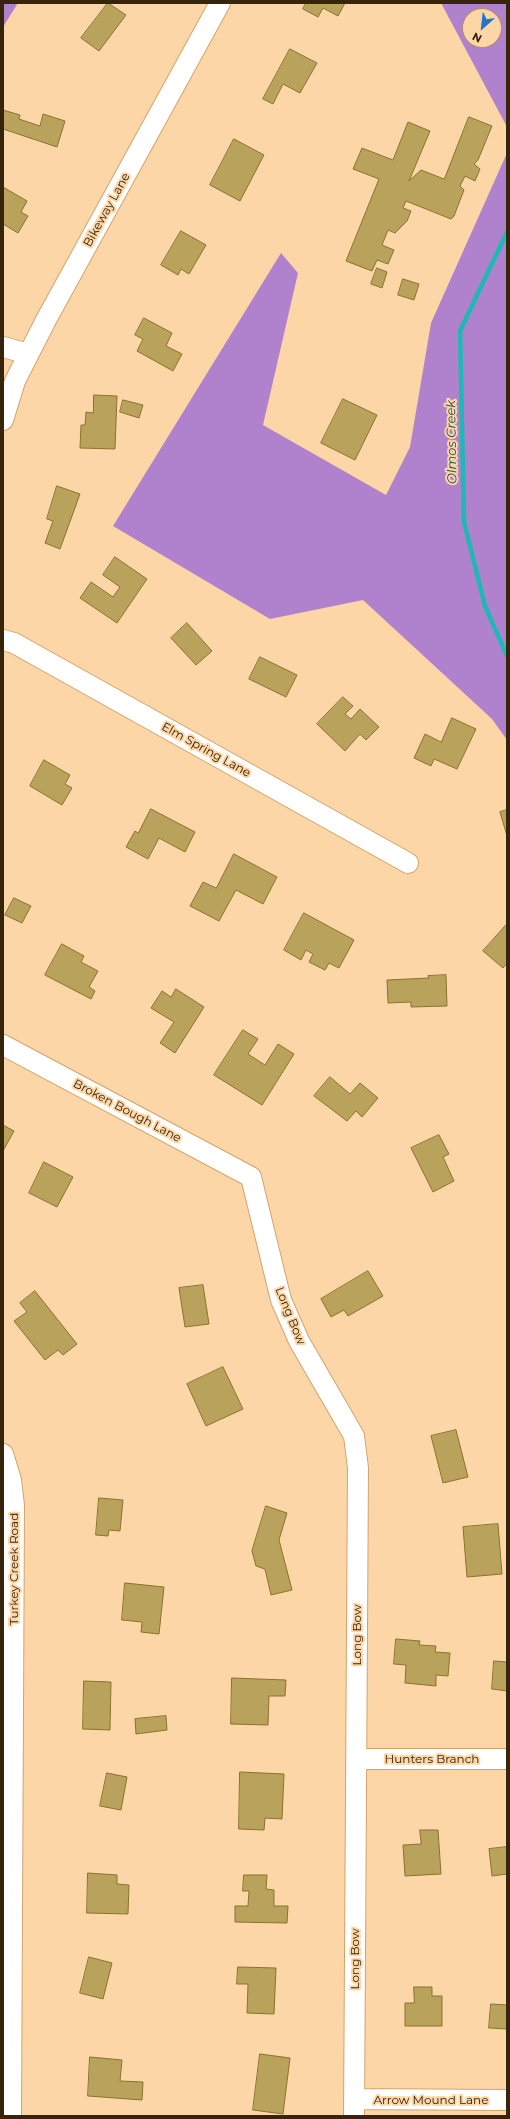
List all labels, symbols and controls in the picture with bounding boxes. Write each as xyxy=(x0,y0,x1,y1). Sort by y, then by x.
north arrow xyxy=(462,8,502,48)
text: N xyxy=(470,29,484,46)
street label: Bikeway Lane xyxy=(81,170,133,250)
water label: Olmos Creek xyxy=(443,400,461,484)
street label: Elm Spring Lane xyxy=(159,720,253,780)
street label: Broken Bough Lane xyxy=(71,1076,183,1146)
street label: Long Bow xyxy=(272,1285,308,1347)
street label: Turkey Creek Road xyxy=(7,1513,21,1625)
street label: Long Bow xyxy=(350,1605,364,1665)
street label: Hunters Branch xyxy=(385,1752,479,1766)
street label: Long Bow xyxy=(348,1929,362,1989)
street label: Arrow Mound Lane xyxy=(374,2093,488,2107)

